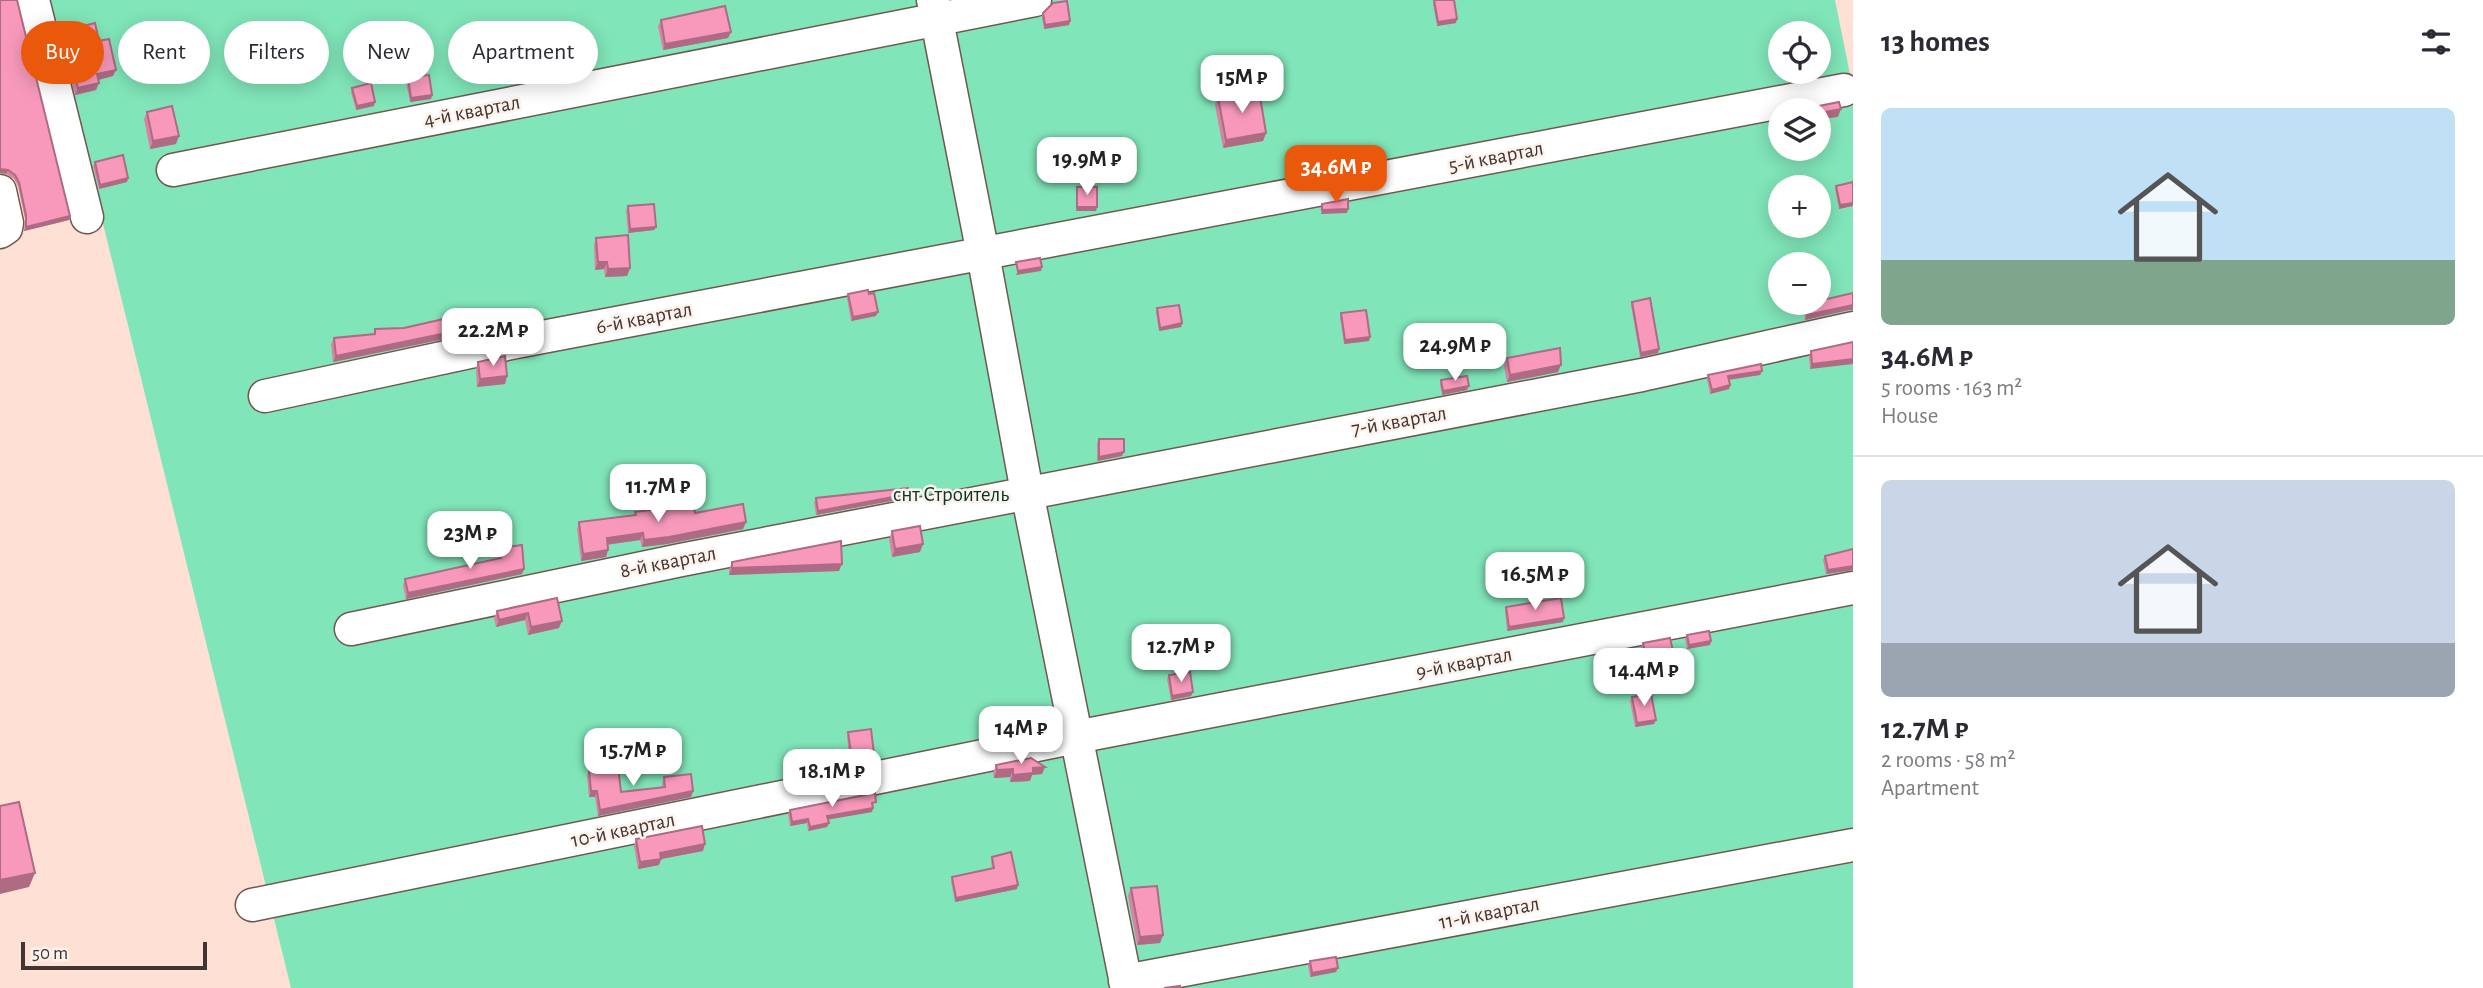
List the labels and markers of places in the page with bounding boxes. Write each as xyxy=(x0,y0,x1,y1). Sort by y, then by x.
pin: 15M ₽ xyxy=(1193,55,1291,115)
pin: 19.9M ₽ xyxy=(1022,138,1152,197)
pin: 34.6M ₽ xyxy=(1271,146,1401,205)
pin: 22.2M ₽ xyxy=(428,308,558,368)
pin: 24.9M ₽ xyxy=(1390,324,1520,383)
pin: 11.7M ₽ xyxy=(593,464,723,524)
pin: 23M ₽ xyxy=(421,512,519,571)
pin: 16.5M ₽ xyxy=(1470,552,1600,612)
pin: 12.7M ₽ xyxy=(1116,624,1246,684)
pin: 14.4M ₽ xyxy=(1579,648,1709,708)
pin: 14M ₽ xyxy=(972,706,1070,766)
pin: 15.7M ₽ xyxy=(568,728,698,788)
pin: 18.1M ₽ xyxy=(767,750,897,809)

